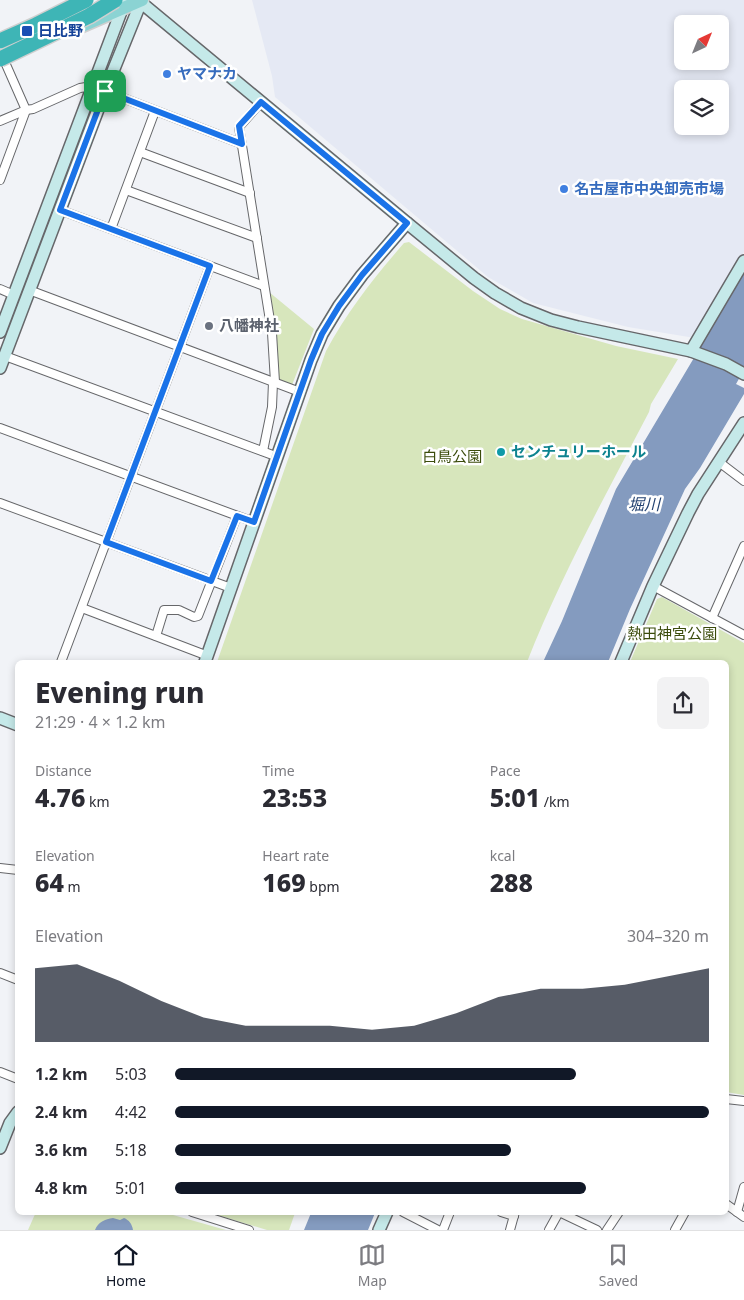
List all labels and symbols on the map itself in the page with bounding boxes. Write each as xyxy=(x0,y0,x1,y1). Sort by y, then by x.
north arrow xyxy=(674,15,729,70)
place label: 日比野 xyxy=(38,20,83,40)
marker: 日比野 xyxy=(20,24,34,38)
place label: ヤマナカ xyxy=(177,63,237,83)
marker: ヤマナカ xyxy=(161,68,173,80)
pin xyxy=(84,70,126,112)
place label: 名古屋市中央卸売市場 xyxy=(574,178,724,198)
marker: 名古屋市中央卸売市場 xyxy=(558,183,570,195)
place label: 八幡神社 xyxy=(219,315,279,335)
marker: 八幡神社 xyxy=(203,320,215,332)
place label: センチュリーホール xyxy=(511,441,646,461)
park label: 白鳥公園 xyxy=(422,446,482,466)
marker: センチュリーホール xyxy=(495,446,507,458)
water label: 堀川 xyxy=(628,493,662,515)
park label: 熱田神宮公園 xyxy=(627,623,717,643)

